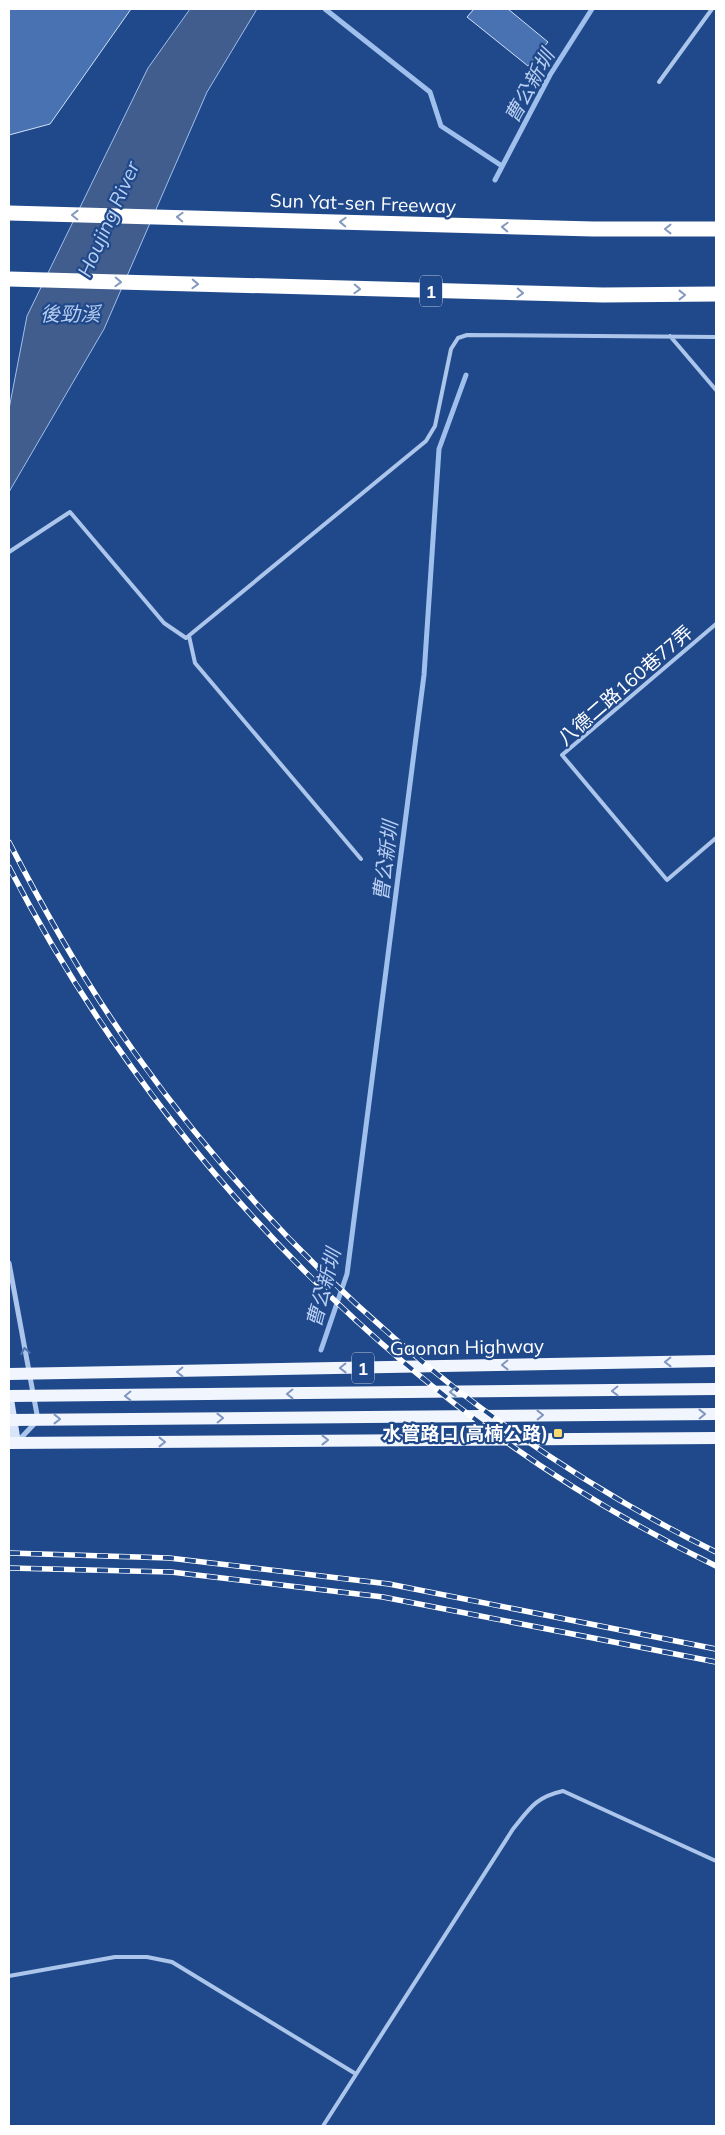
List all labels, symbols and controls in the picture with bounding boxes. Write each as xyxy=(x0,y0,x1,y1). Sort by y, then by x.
water label: 曹公新圳 xyxy=(499,42,561,127)
water label: Houjing River xyxy=(71,157,145,281)
street label: Sun Yat-sen Freeway xyxy=(269,188,457,218)
one-way arrow xyxy=(71,210,79,220)
one-way arrow xyxy=(176,212,184,222)
one-way arrow xyxy=(338,217,346,227)
one-way arrow xyxy=(501,222,508,232)
one-way arrow xyxy=(663,224,671,234)
road number: 1 xyxy=(420,276,442,306)
one-way arrow xyxy=(115,277,123,288)
one-way arrow xyxy=(191,279,199,290)
one-way arrow xyxy=(354,283,362,294)
one-way arrow xyxy=(516,288,524,298)
one-way arrow xyxy=(679,289,687,300)
water label: 後勁溪 xyxy=(40,301,103,326)
street label: 八德二路160巷77弄 xyxy=(553,620,697,750)
water label: 曹公新圳 xyxy=(368,817,403,902)
water label: 曹公新圳 xyxy=(301,1243,346,1330)
street label: Gaonan Highway xyxy=(390,1334,544,1360)
one-way arrow xyxy=(20,1347,30,1356)
road number: 1 xyxy=(352,1352,374,1384)
one-way arrow xyxy=(663,1357,671,1367)
one-way arrow xyxy=(501,1360,508,1370)
one-way arrow xyxy=(338,1363,346,1373)
one-way arrow xyxy=(176,1366,184,1377)
one-way arrow xyxy=(611,1385,619,1396)
one-way arrow xyxy=(448,1387,456,1397)
one-way arrow xyxy=(286,1389,294,1399)
one-way arrow xyxy=(123,1391,131,1401)
one-way arrow xyxy=(699,1409,707,1419)
one-way arrow xyxy=(536,1410,544,1420)
one-way arrow xyxy=(216,1413,224,1423)
one-way arrow xyxy=(54,1414,62,1424)
place label: 水管路口(高楠公路) xyxy=(382,1421,548,1445)
marker: 水管路口(高楠公路) xyxy=(552,1427,564,1439)
one-way arrow xyxy=(321,1435,329,1446)
one-way arrow xyxy=(159,1436,167,1447)

